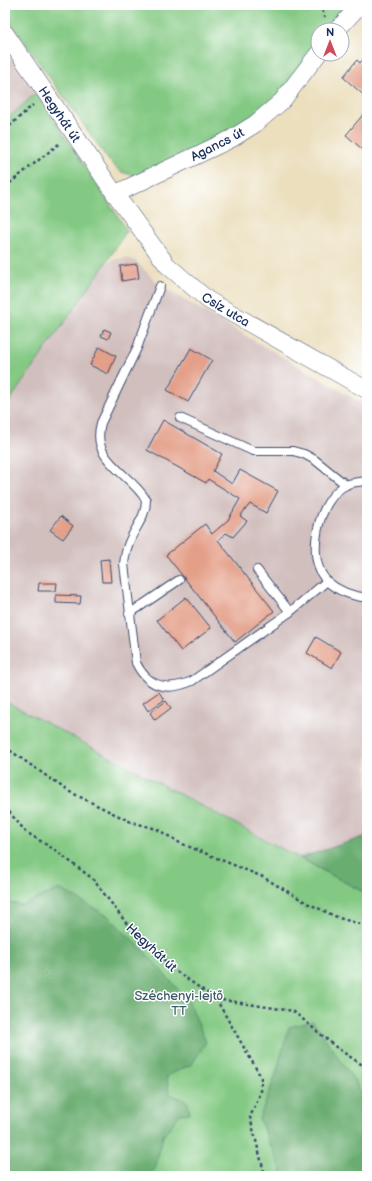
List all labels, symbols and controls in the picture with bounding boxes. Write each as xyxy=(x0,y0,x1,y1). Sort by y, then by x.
north arrow xyxy=(310,22,350,62)
text: N xyxy=(326,26,334,39)
street label: Hegyhát út xyxy=(35,84,84,145)
street label: Agancs út xyxy=(188,125,247,165)
street label: Csíz utca xyxy=(198,289,253,331)
street label: Hegyhát út xyxy=(123,920,180,975)
park label: Széchenyi-lejtő TT xyxy=(135,988,224,1019)

